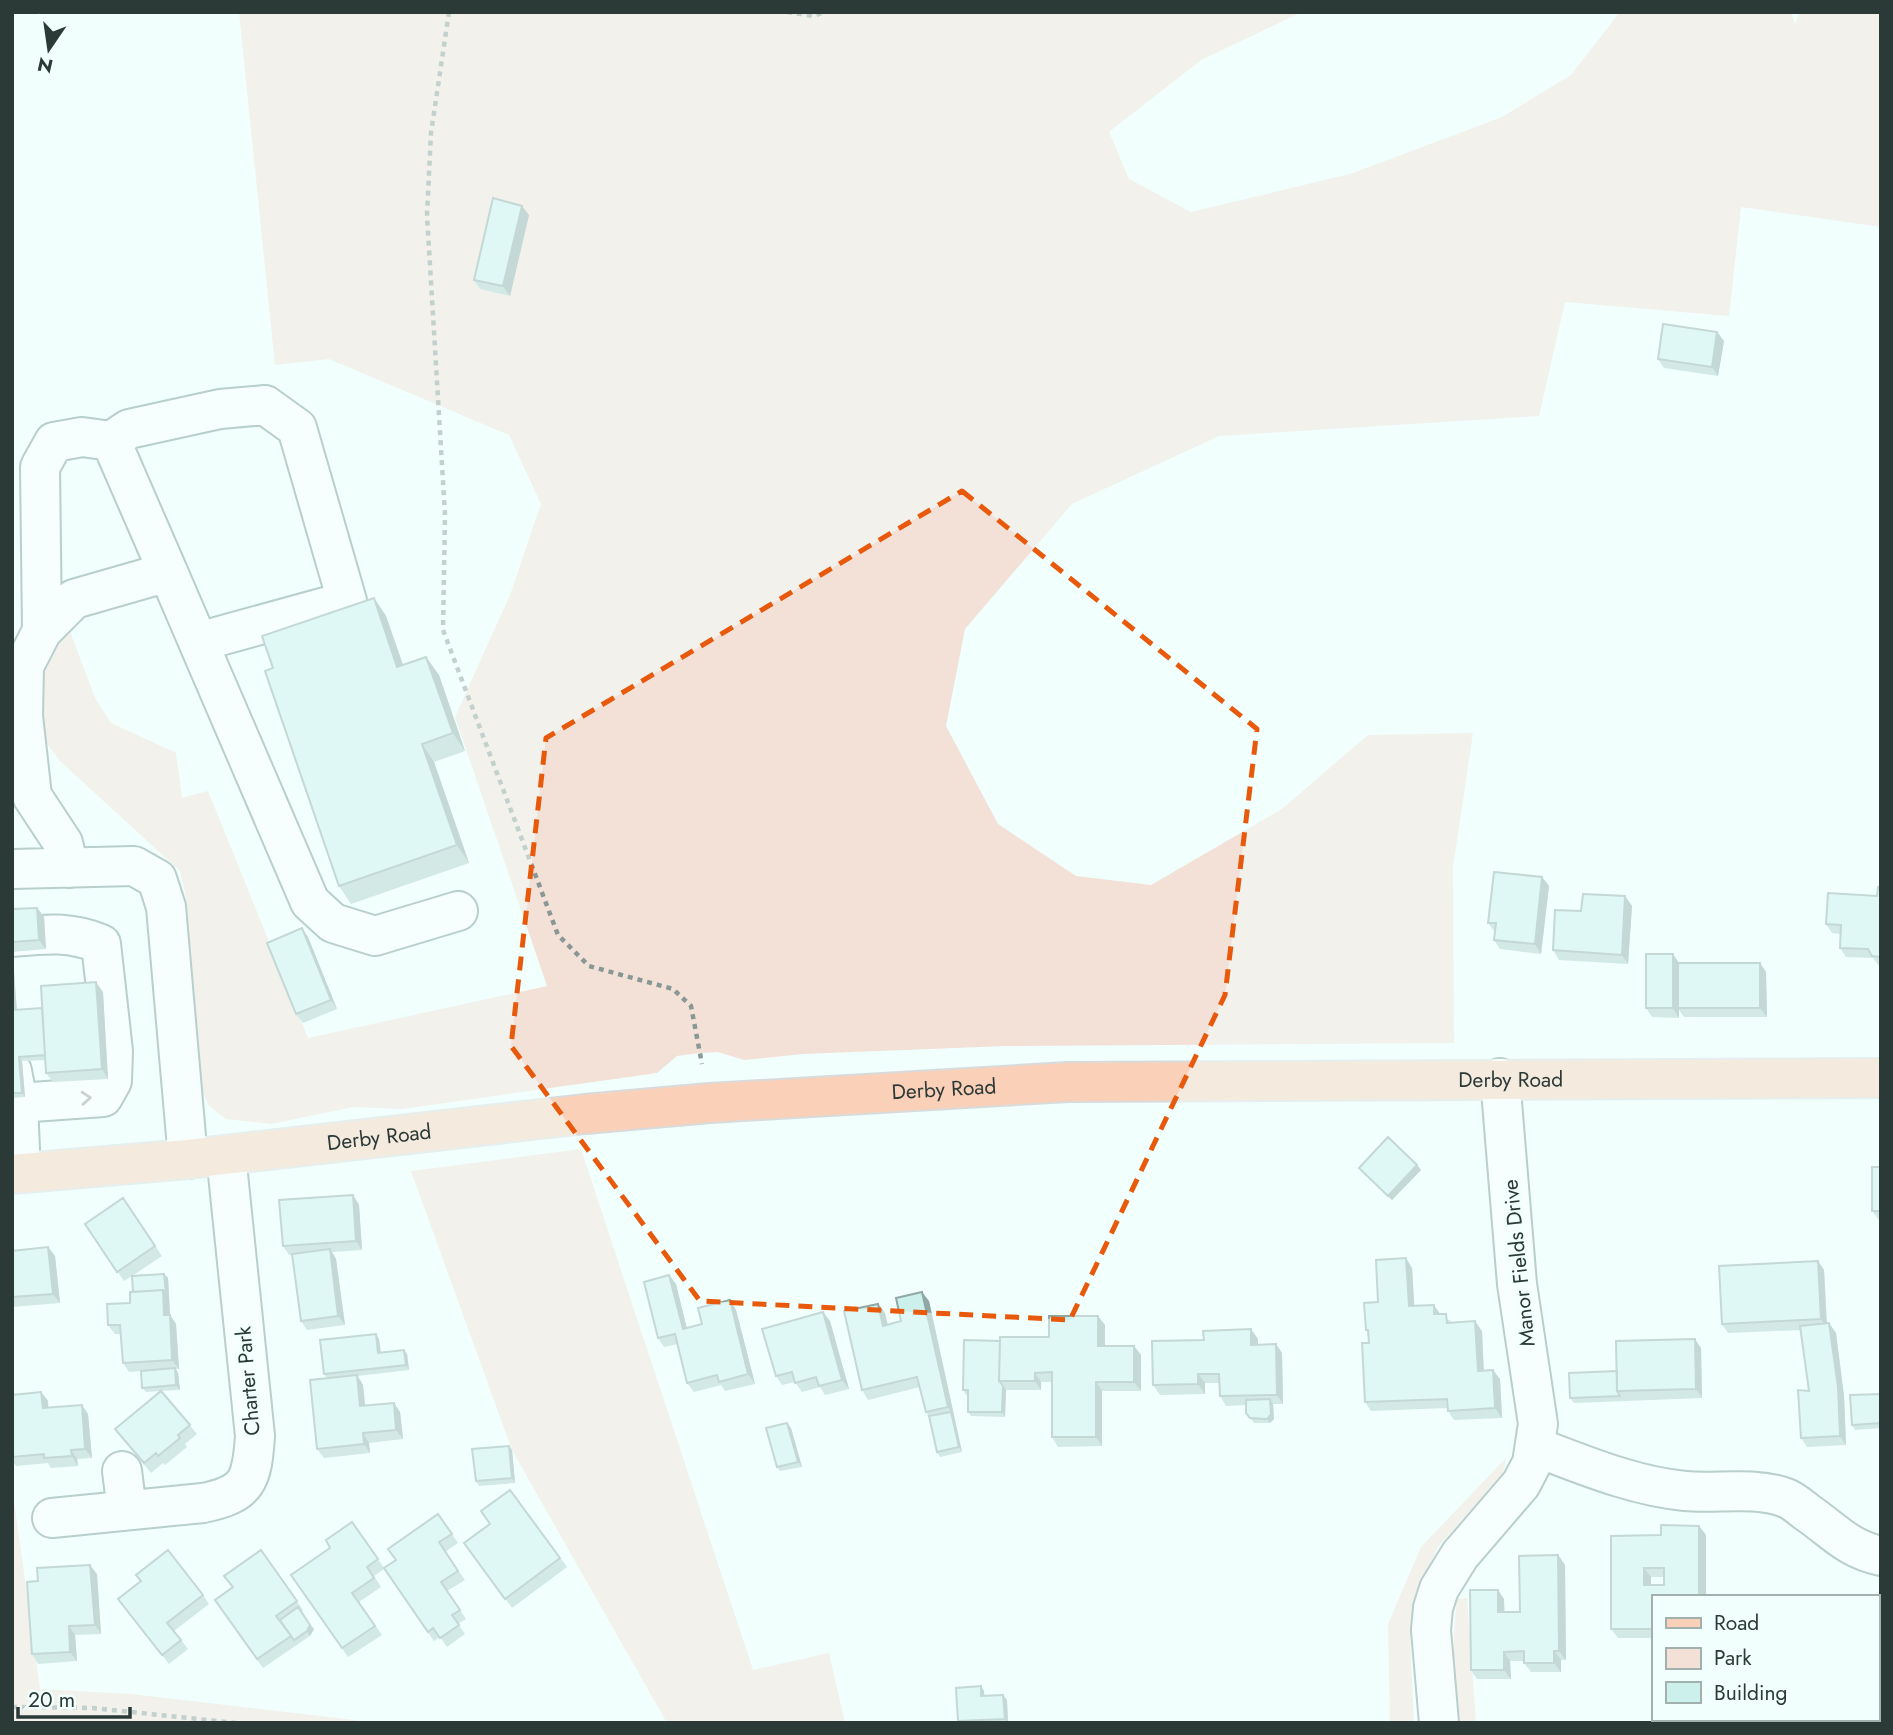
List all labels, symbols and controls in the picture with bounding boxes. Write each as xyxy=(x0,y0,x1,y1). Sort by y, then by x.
north arrow xyxy=(14,14,84,84)
text: N xyxy=(35,50,56,80)
street label: Derby Road xyxy=(1458,1065,1563,1095)
street label: Derby Road xyxy=(891,1071,997,1107)
one-way arrow xyxy=(81,1091,92,1106)
street label: Derby Road xyxy=(325,1117,433,1158)
street label: Manor Fields Drive xyxy=(1495,1178,1543,1348)
street label: Charter Park xyxy=(228,1324,268,1437)
legend xyxy=(1652,1595,1879,1721)
text: Road xyxy=(1714,1608,1759,1638)
text: Park xyxy=(1714,1643,1752,1673)
scale bar xyxy=(18,1676,130,1720)
text: Building xyxy=(1714,1678,1787,1708)
text: 20 m xyxy=(28,1685,75,1715)

